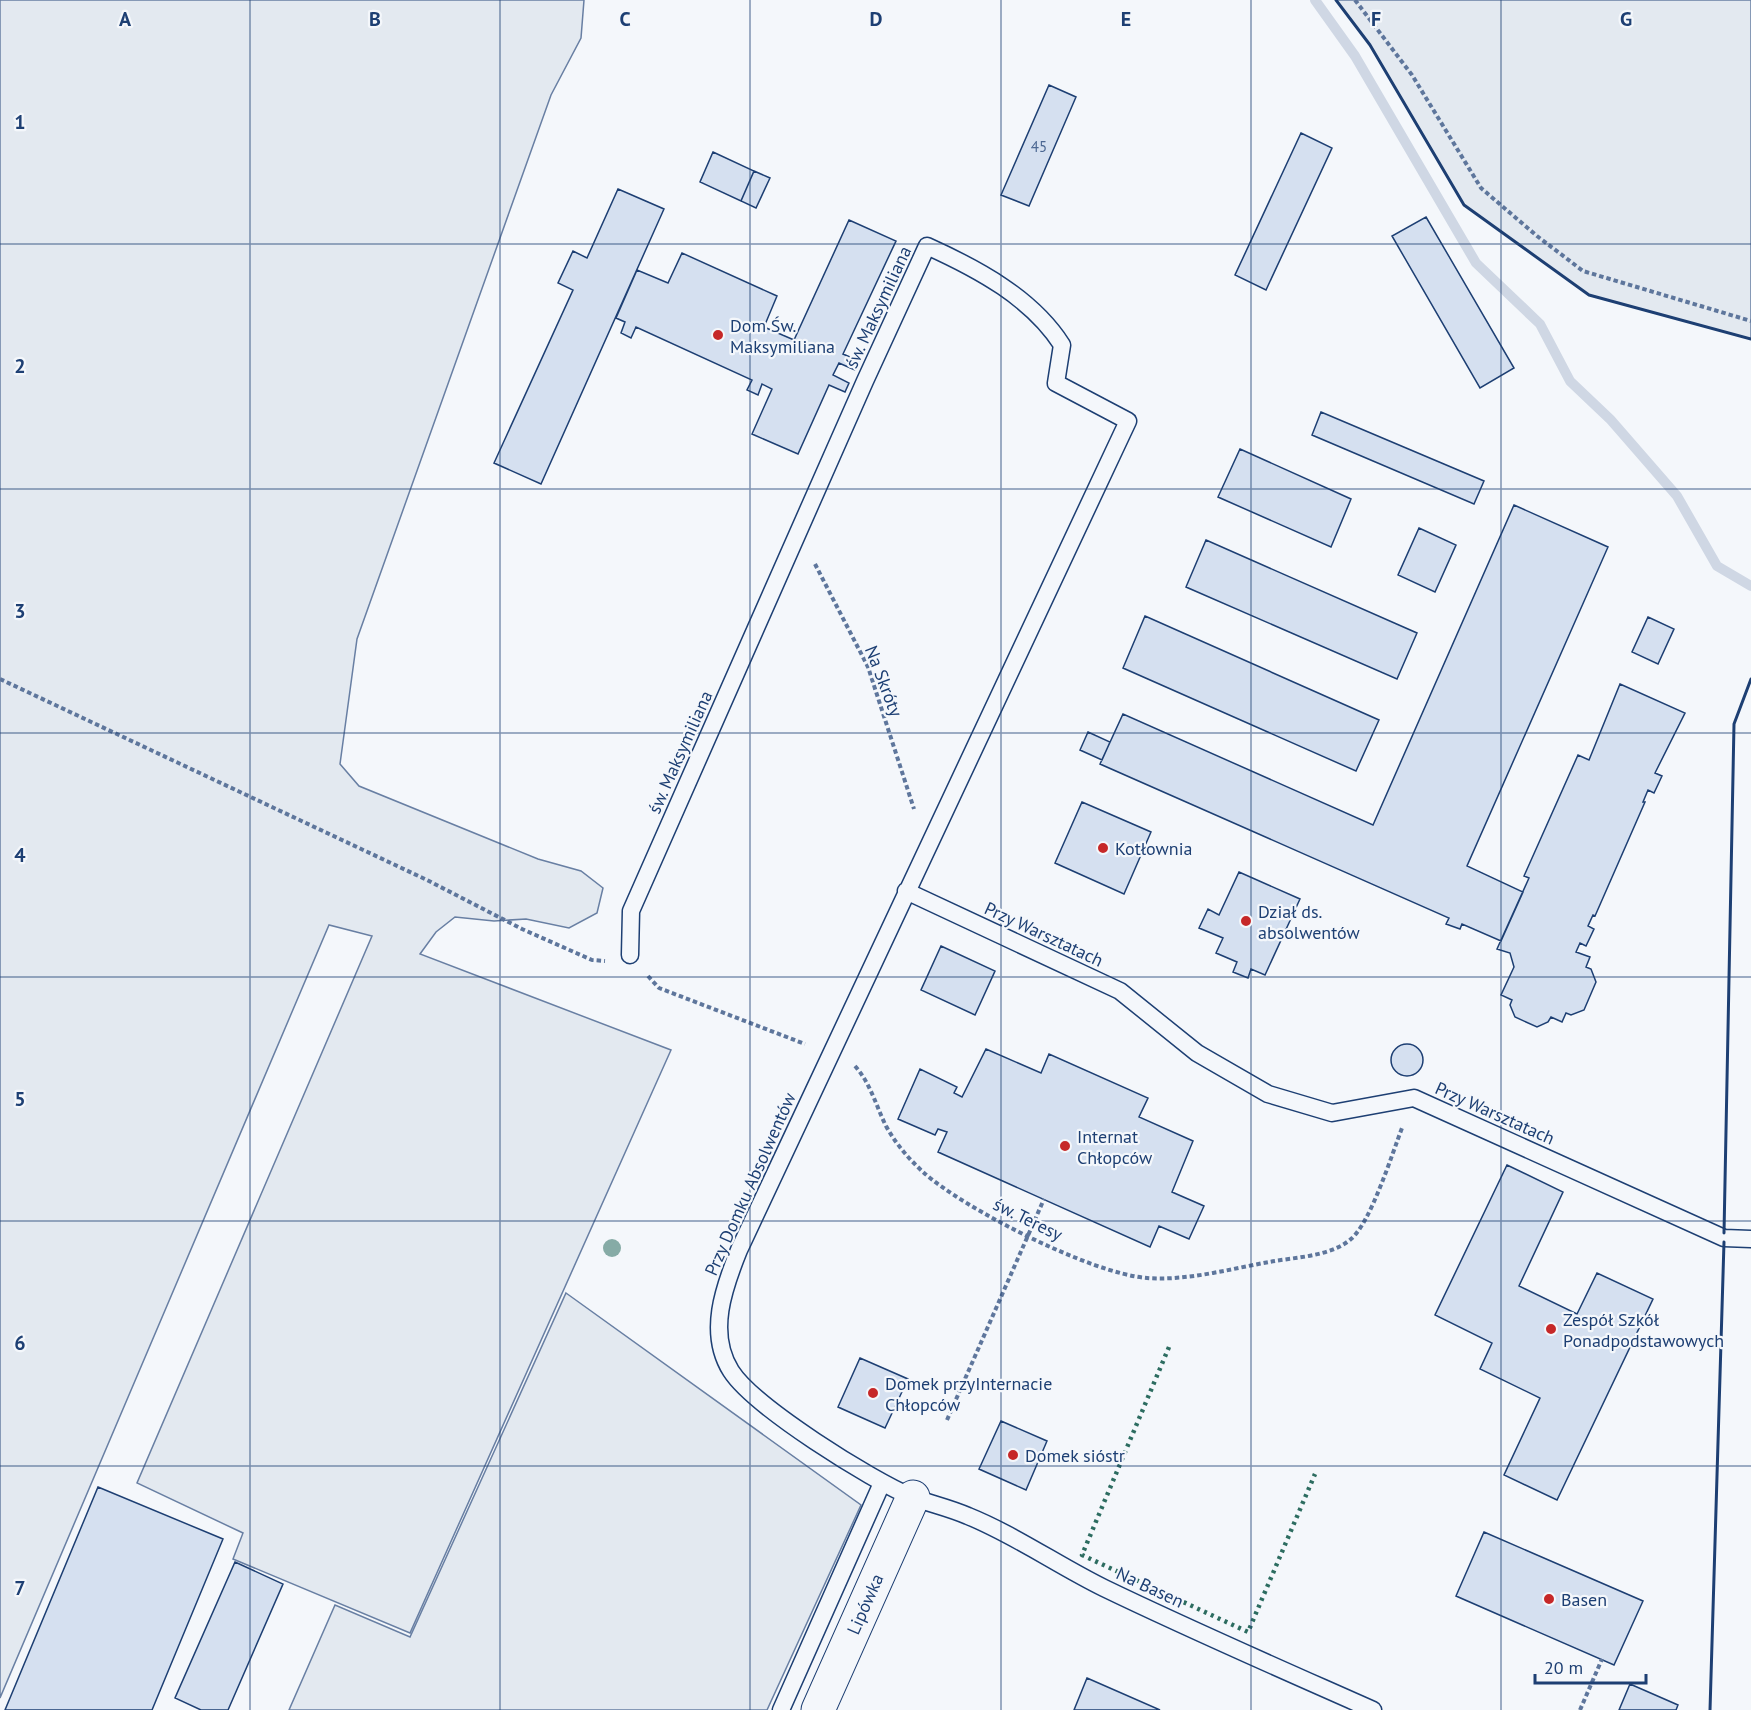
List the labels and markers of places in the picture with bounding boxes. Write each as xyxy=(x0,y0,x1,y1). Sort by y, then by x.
place label: Dom Św. Maksymiliana xyxy=(730,314,835,358)
marker: Dom Św. Maksymiliana xyxy=(711,328,725,342)
place label: Kotłownia xyxy=(1115,837,1192,860)
marker: Kotłownia xyxy=(1096,841,1110,855)
place label: Dział ds. absolwentów xyxy=(1258,900,1361,944)
marker: Dział ds. absolwentów xyxy=(1239,914,1253,928)
place label: Internat Chłopców xyxy=(1077,1125,1153,1169)
marker: Internat Chłopców xyxy=(1058,1139,1072,1153)
place label: Zespół Szkół Ponadpodstawowych xyxy=(1563,1308,1724,1352)
marker: Zespół Szkół Ponadpodstawowych xyxy=(1544,1322,1558,1336)
place label: Domek przyInternacie Chłopców xyxy=(885,1372,1052,1416)
marker: Domek przyInternacie Chłopców xyxy=(866,1386,880,1400)
place label: Domek sióstr xyxy=(1025,1444,1125,1467)
marker: Domek sióstr xyxy=(1006,1448,1020,1462)
place label: Basen xyxy=(1561,1588,1607,1611)
marker: Basen xyxy=(1542,1592,1556,1606)

